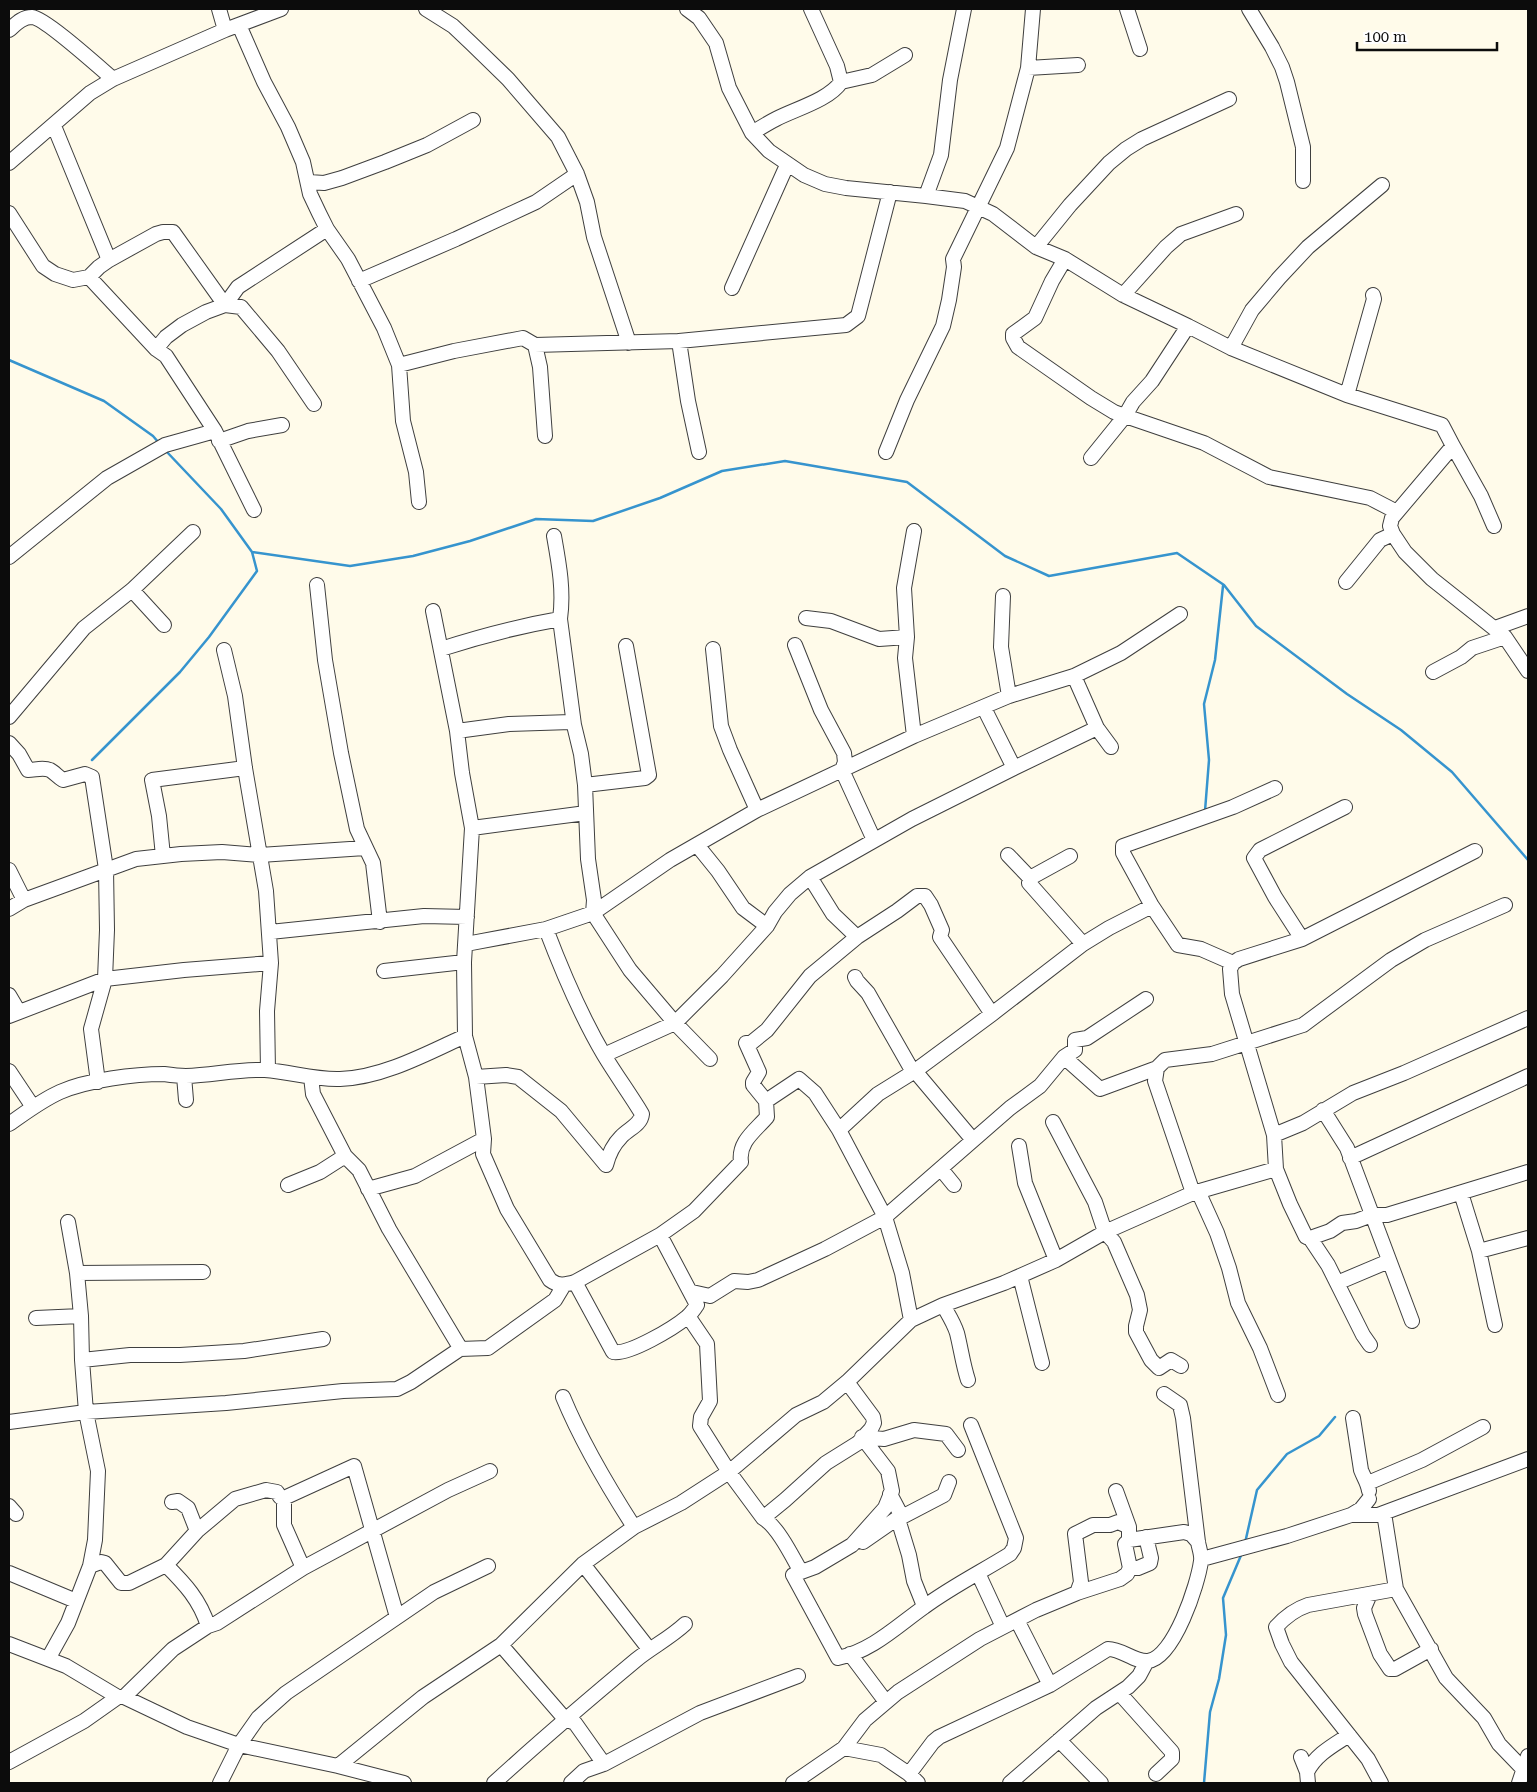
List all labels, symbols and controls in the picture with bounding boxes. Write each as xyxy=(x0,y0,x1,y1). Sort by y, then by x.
scale bar xyxy=(1357,20,1497,52)
text: 100 m xyxy=(1364,28,1407,46)

